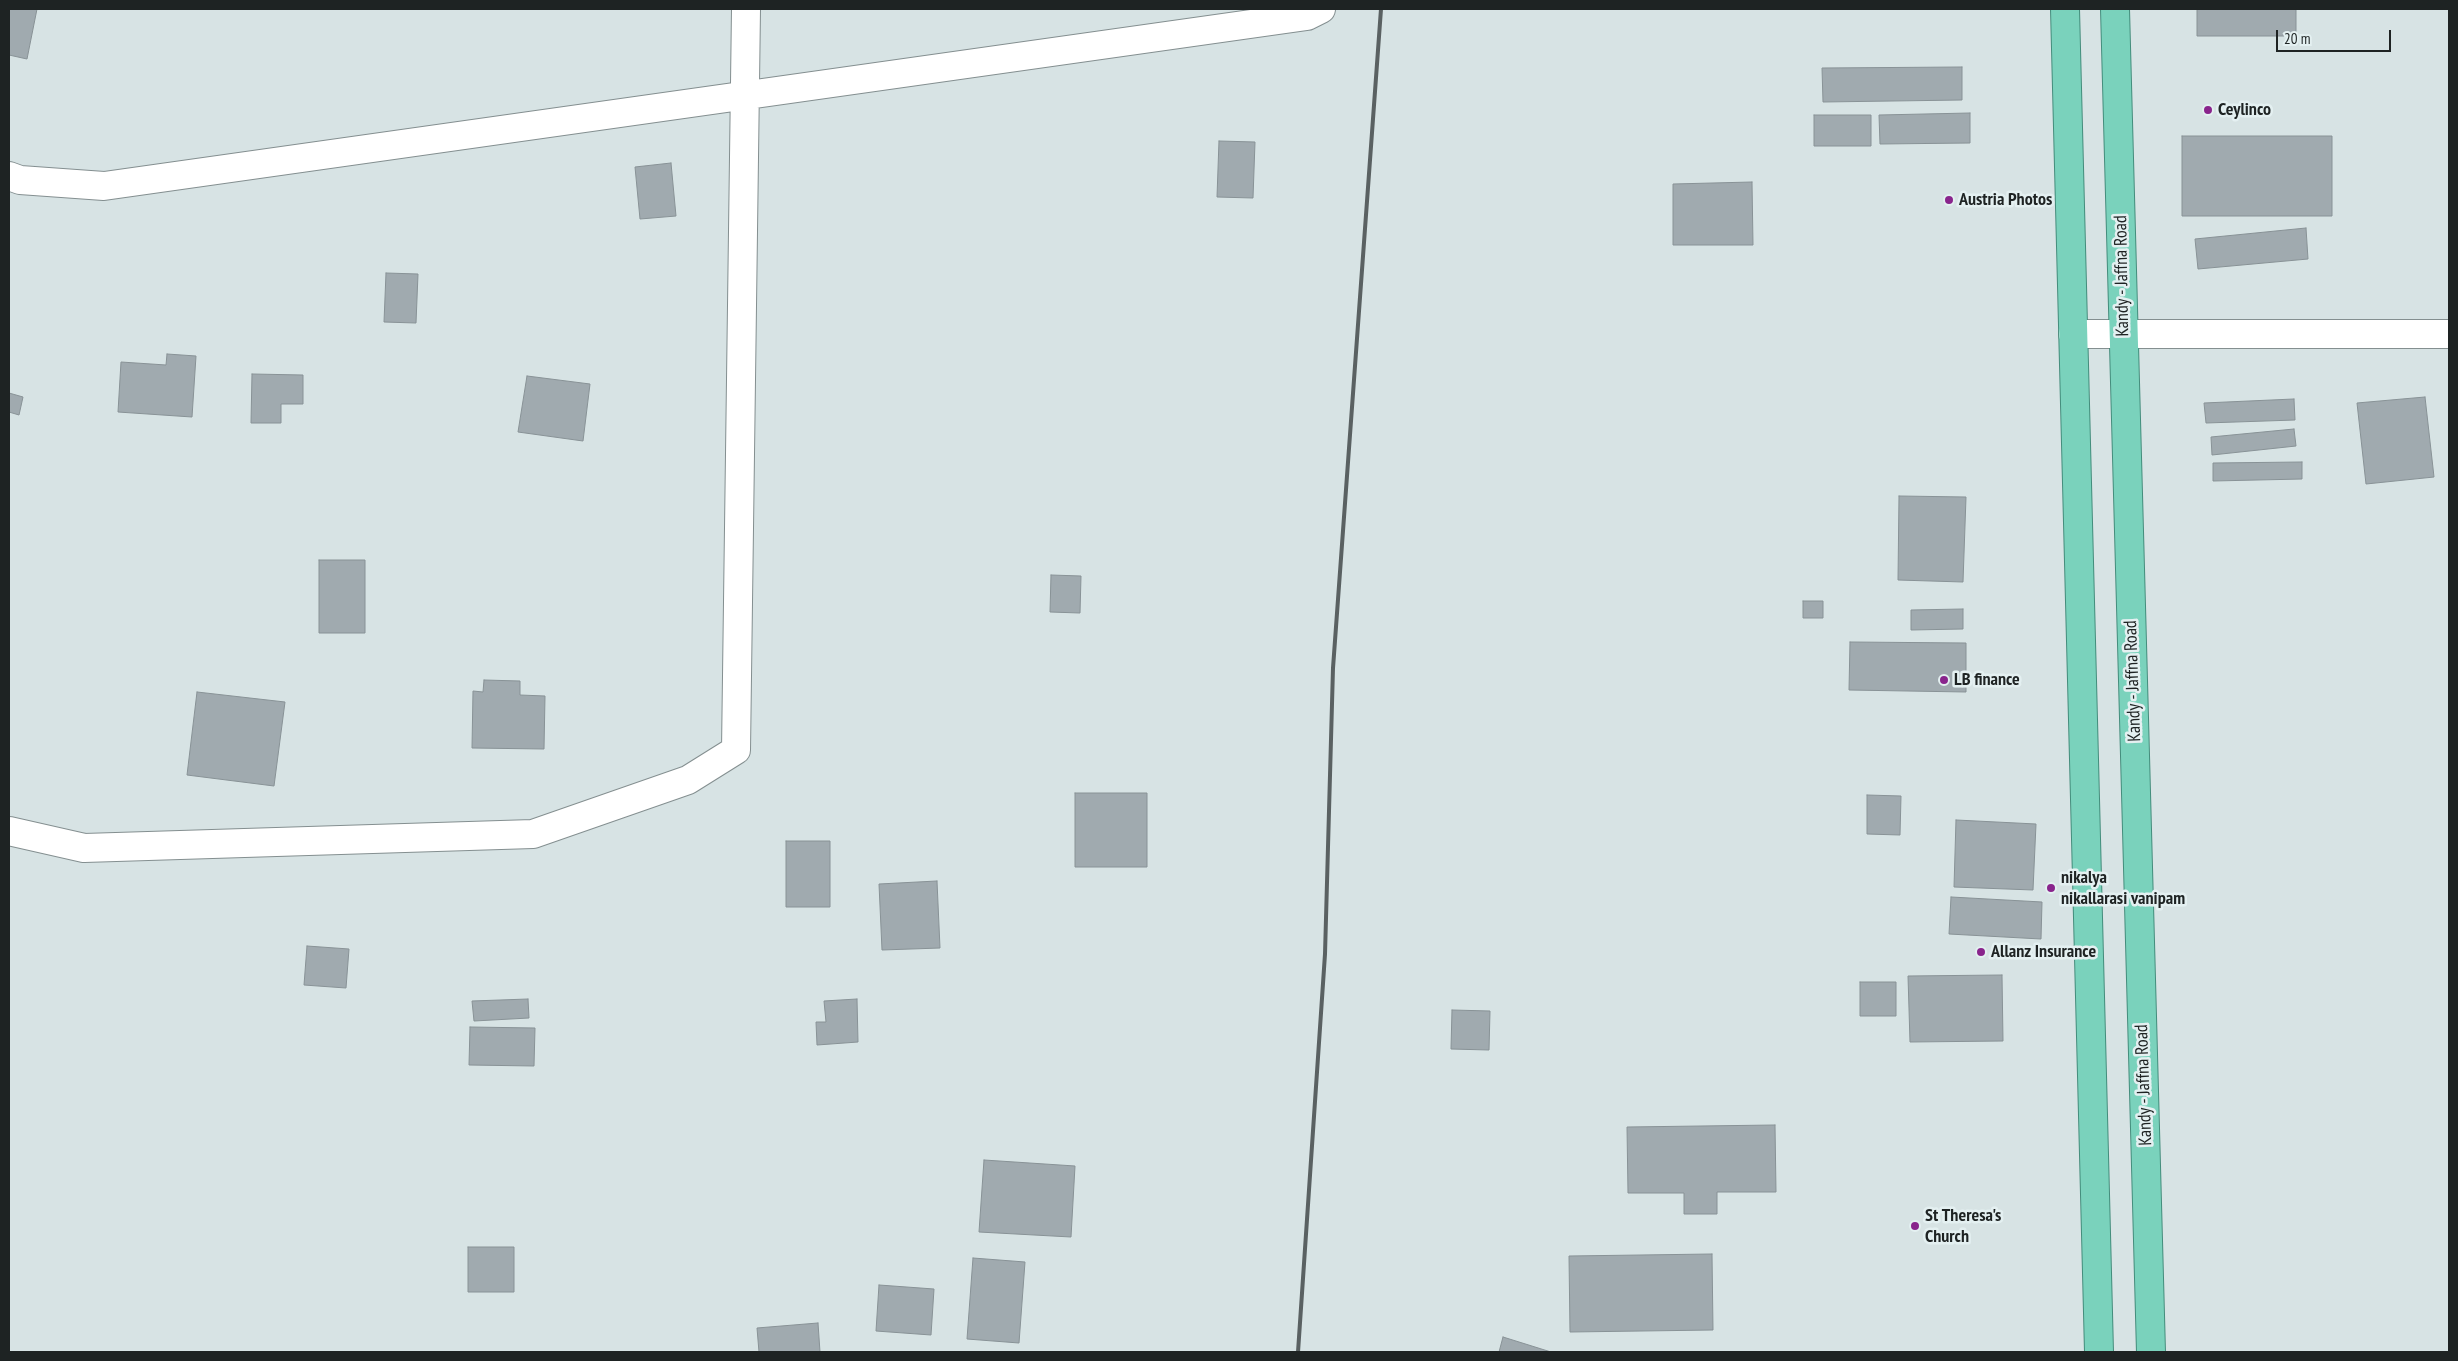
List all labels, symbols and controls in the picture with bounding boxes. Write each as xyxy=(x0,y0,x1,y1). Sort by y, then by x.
scale bar xyxy=(2278,20,2393,52)
text: 20 m xyxy=(2284,29,2310,48)
place label: Ceylinco xyxy=(2218,99,2271,121)
marker: Ceylinco xyxy=(2202,104,2214,116)
place label: Austria Photos xyxy=(1959,189,2052,211)
marker: Austria Photos xyxy=(1943,194,1955,206)
street label: Kandy - Jaffna Road xyxy=(2110,215,2134,337)
street label: Kandy - Jaffna Road xyxy=(2120,620,2146,742)
place label: LB finance xyxy=(1954,669,2020,691)
marker: LB finance xyxy=(1938,674,1950,686)
place label: nikalya nikallarasi vanipam xyxy=(2061,867,2185,910)
marker: nikalya nikallarasi vanipam xyxy=(2045,882,2057,894)
place label: Allanz Insurance xyxy=(1991,941,2096,963)
marker: Allanz Insurance xyxy=(1975,946,1987,958)
street label: Kandy - Jaffna Road xyxy=(2131,1024,2157,1146)
place label: St Theresa's Church xyxy=(1925,1205,2001,1248)
marker: St Theresa's Church xyxy=(1909,1220,1921,1232)

